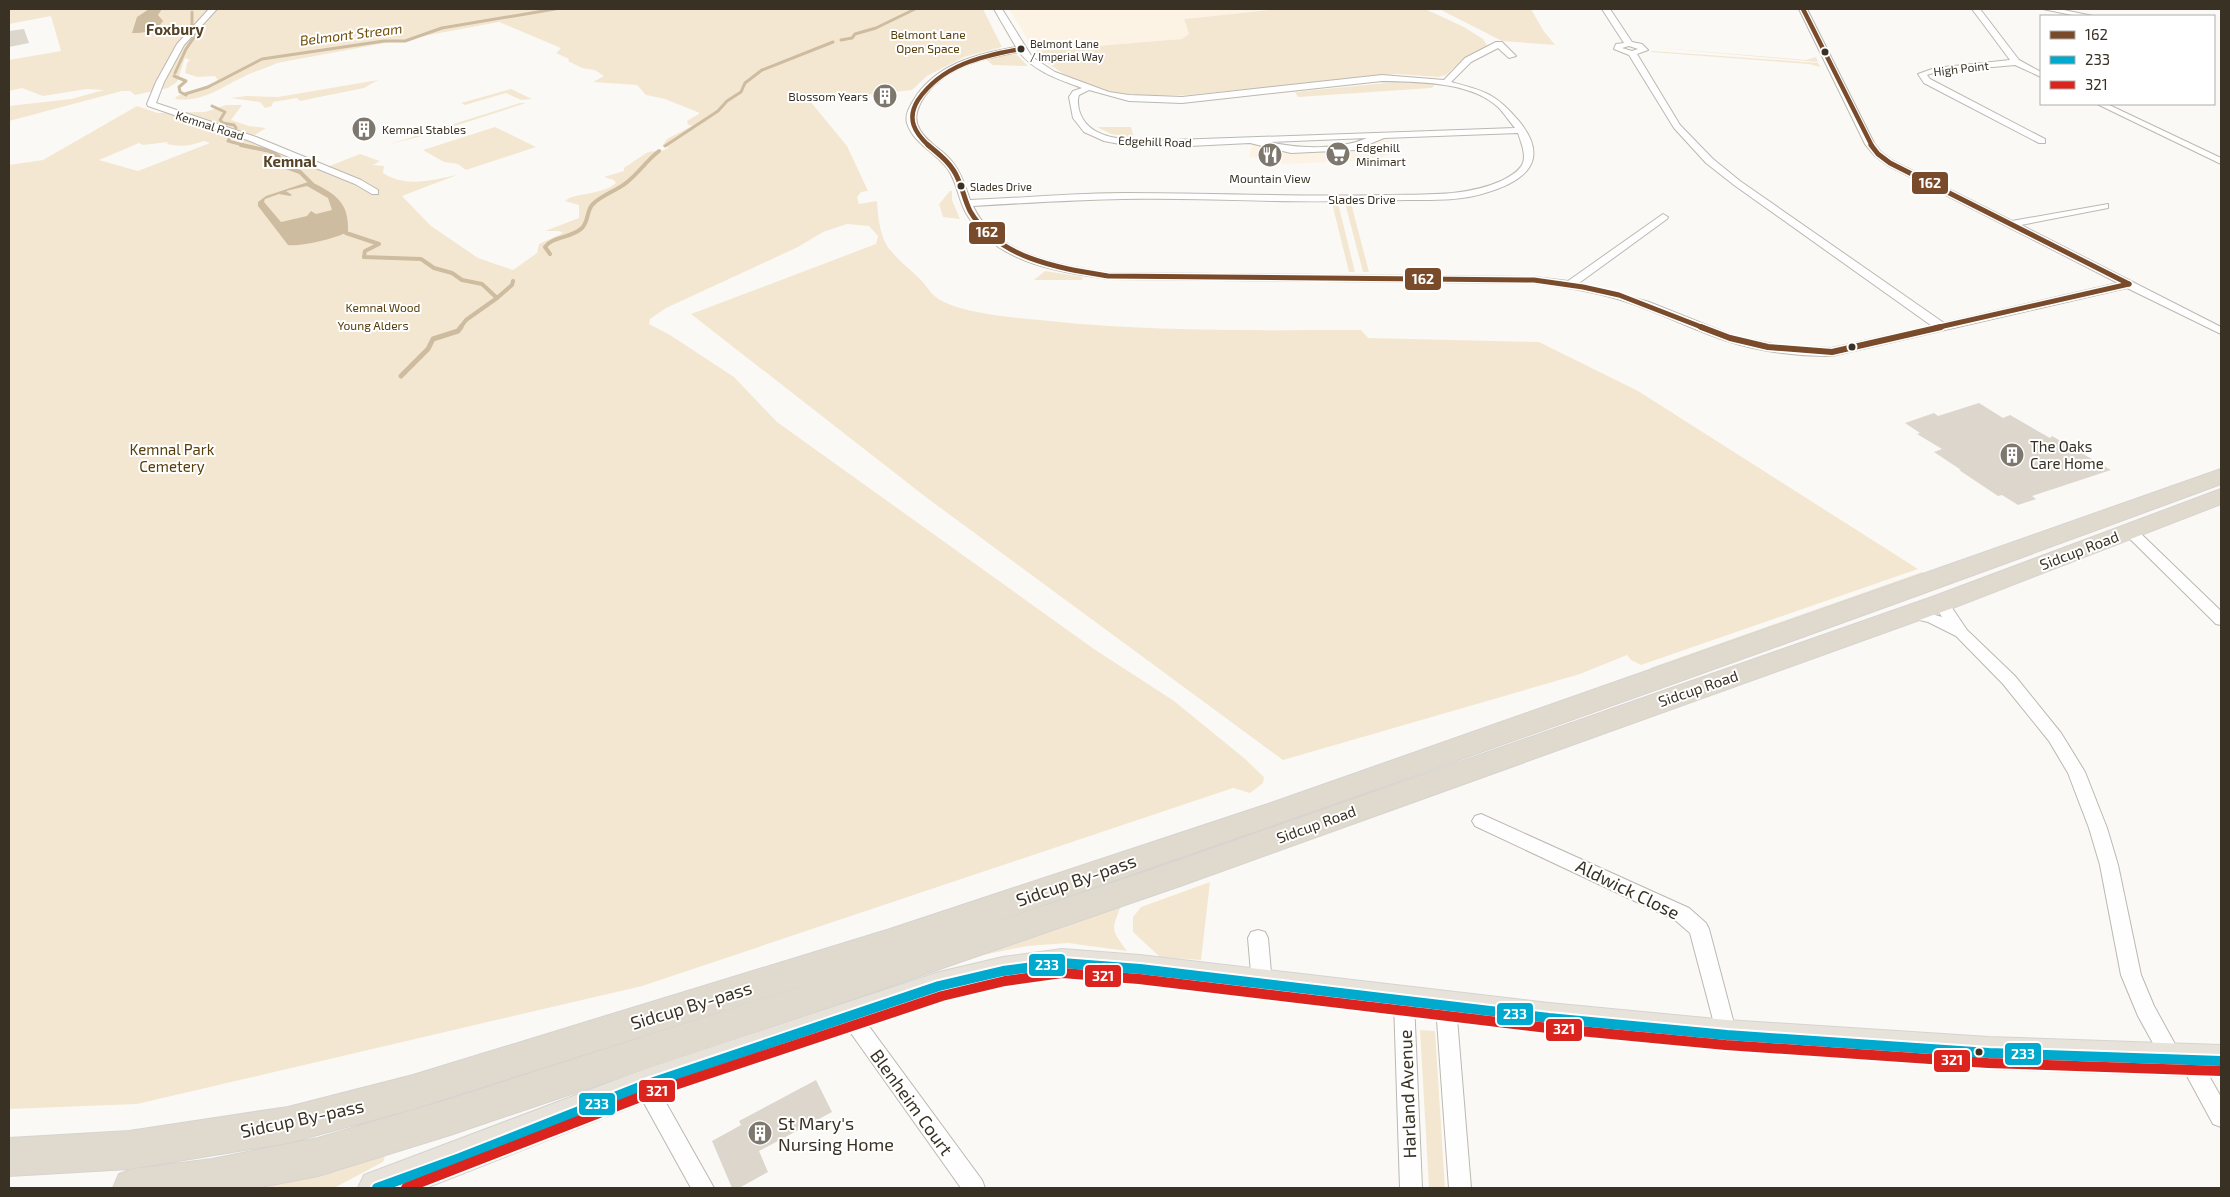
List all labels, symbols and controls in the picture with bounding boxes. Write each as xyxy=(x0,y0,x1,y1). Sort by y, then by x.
legend xyxy=(2040,15,2215,105)
water label: Belmont Stream xyxy=(299,19,403,49)
district label: Foxbury xyxy=(146,20,204,39)
text: 162 xyxy=(2085,25,2108,43)
park label: Belmont Lane Open Space xyxy=(890,27,966,55)
place label: Belmont Lane / Imperial Way xyxy=(1030,37,1104,63)
marker: Belmont Lane / Imperial Way xyxy=(1016,44,1026,54)
unlabelled marker xyxy=(1820,47,1830,57)
text: 233 xyxy=(2085,50,2110,68)
street label: High Point xyxy=(1933,58,1990,78)
text: 321 xyxy=(2085,75,2108,93)
building icon: Blossom Years xyxy=(872,83,898,109)
place label: Blossom Years xyxy=(788,89,868,103)
street label: Kemnal Road xyxy=(174,107,246,143)
building icon: Kemnal Stables xyxy=(351,116,377,142)
place label: Kemnal Stables xyxy=(382,122,466,136)
street label: Edgehill Road xyxy=(1118,133,1192,149)
place label: Edgehill Minimart xyxy=(1356,140,1406,168)
supermarket icon: Edgehill Minimart xyxy=(1325,141,1351,167)
restaurant icon: Mountain View xyxy=(1257,142,1283,168)
district label: Kemnal xyxy=(263,152,317,170)
place label: Mountain View xyxy=(1229,171,1311,185)
line badge: 162 xyxy=(1911,171,1949,195)
text: 162 xyxy=(1919,174,1941,191)
place label: Slades Drive xyxy=(970,180,1032,193)
marker: Slades Drive xyxy=(956,181,966,191)
street label: Slades Drive xyxy=(1328,192,1396,206)
line badge: 162 xyxy=(968,221,1006,245)
text: 162 xyxy=(976,223,998,240)
line badge: 162 xyxy=(1404,267,1442,291)
text: 162 xyxy=(1412,270,1434,287)
park label: Kemnal Wood xyxy=(346,300,420,314)
park label: Young Alders xyxy=(337,318,409,332)
unlabelled marker xyxy=(1847,342,1857,352)
place label: The Oaks Care Home xyxy=(2030,437,2104,472)
park label: Kemnal Park Cemetery xyxy=(130,440,215,475)
building icon: The Oaks Care Home xyxy=(1999,442,2025,468)
street label: Sidcup Road xyxy=(2037,527,2121,573)
street label: Sidcup Road xyxy=(1656,666,1740,710)
street label: Sidcup Road xyxy=(1274,801,1358,847)
street label: Sidcup By-pass xyxy=(1013,849,1139,911)
street label: Aldwick Close xyxy=(1573,854,1683,924)
line badge: 233 xyxy=(1028,953,1066,977)
text: 233 xyxy=(1035,956,1059,973)
line badge: 321 xyxy=(1084,964,1122,988)
text: 321 xyxy=(1092,967,1114,984)
street label: Sidcup By-pass xyxy=(628,976,754,1034)
line badge: 233 xyxy=(1496,1002,1534,1026)
text: 233 xyxy=(1503,1005,1527,1022)
line badge: 321 xyxy=(1545,1018,1583,1042)
text: 321 xyxy=(1553,1020,1575,1037)
street label: Harland Avenue xyxy=(1394,1029,1420,1159)
line badge: 233 xyxy=(2004,1042,2042,1066)
street label: Blenheim Court xyxy=(866,1045,958,1159)
text: 233 xyxy=(2011,1045,2035,1062)
unlabelled marker xyxy=(1974,1047,1984,1057)
line badge: 321 xyxy=(1933,1049,1971,1073)
text: 321 xyxy=(1941,1051,1963,1068)
line badge: 321 xyxy=(638,1079,676,1103)
text: 321 xyxy=(646,1082,668,1099)
line badge: 233 xyxy=(578,1092,616,1116)
street label: Sidcup By-pass xyxy=(238,1094,366,1142)
text: 233 xyxy=(585,1095,609,1112)
place label: St Mary's Nursing Home xyxy=(778,1112,894,1155)
building icon: St Mary's Nursing Home xyxy=(747,1120,773,1146)

